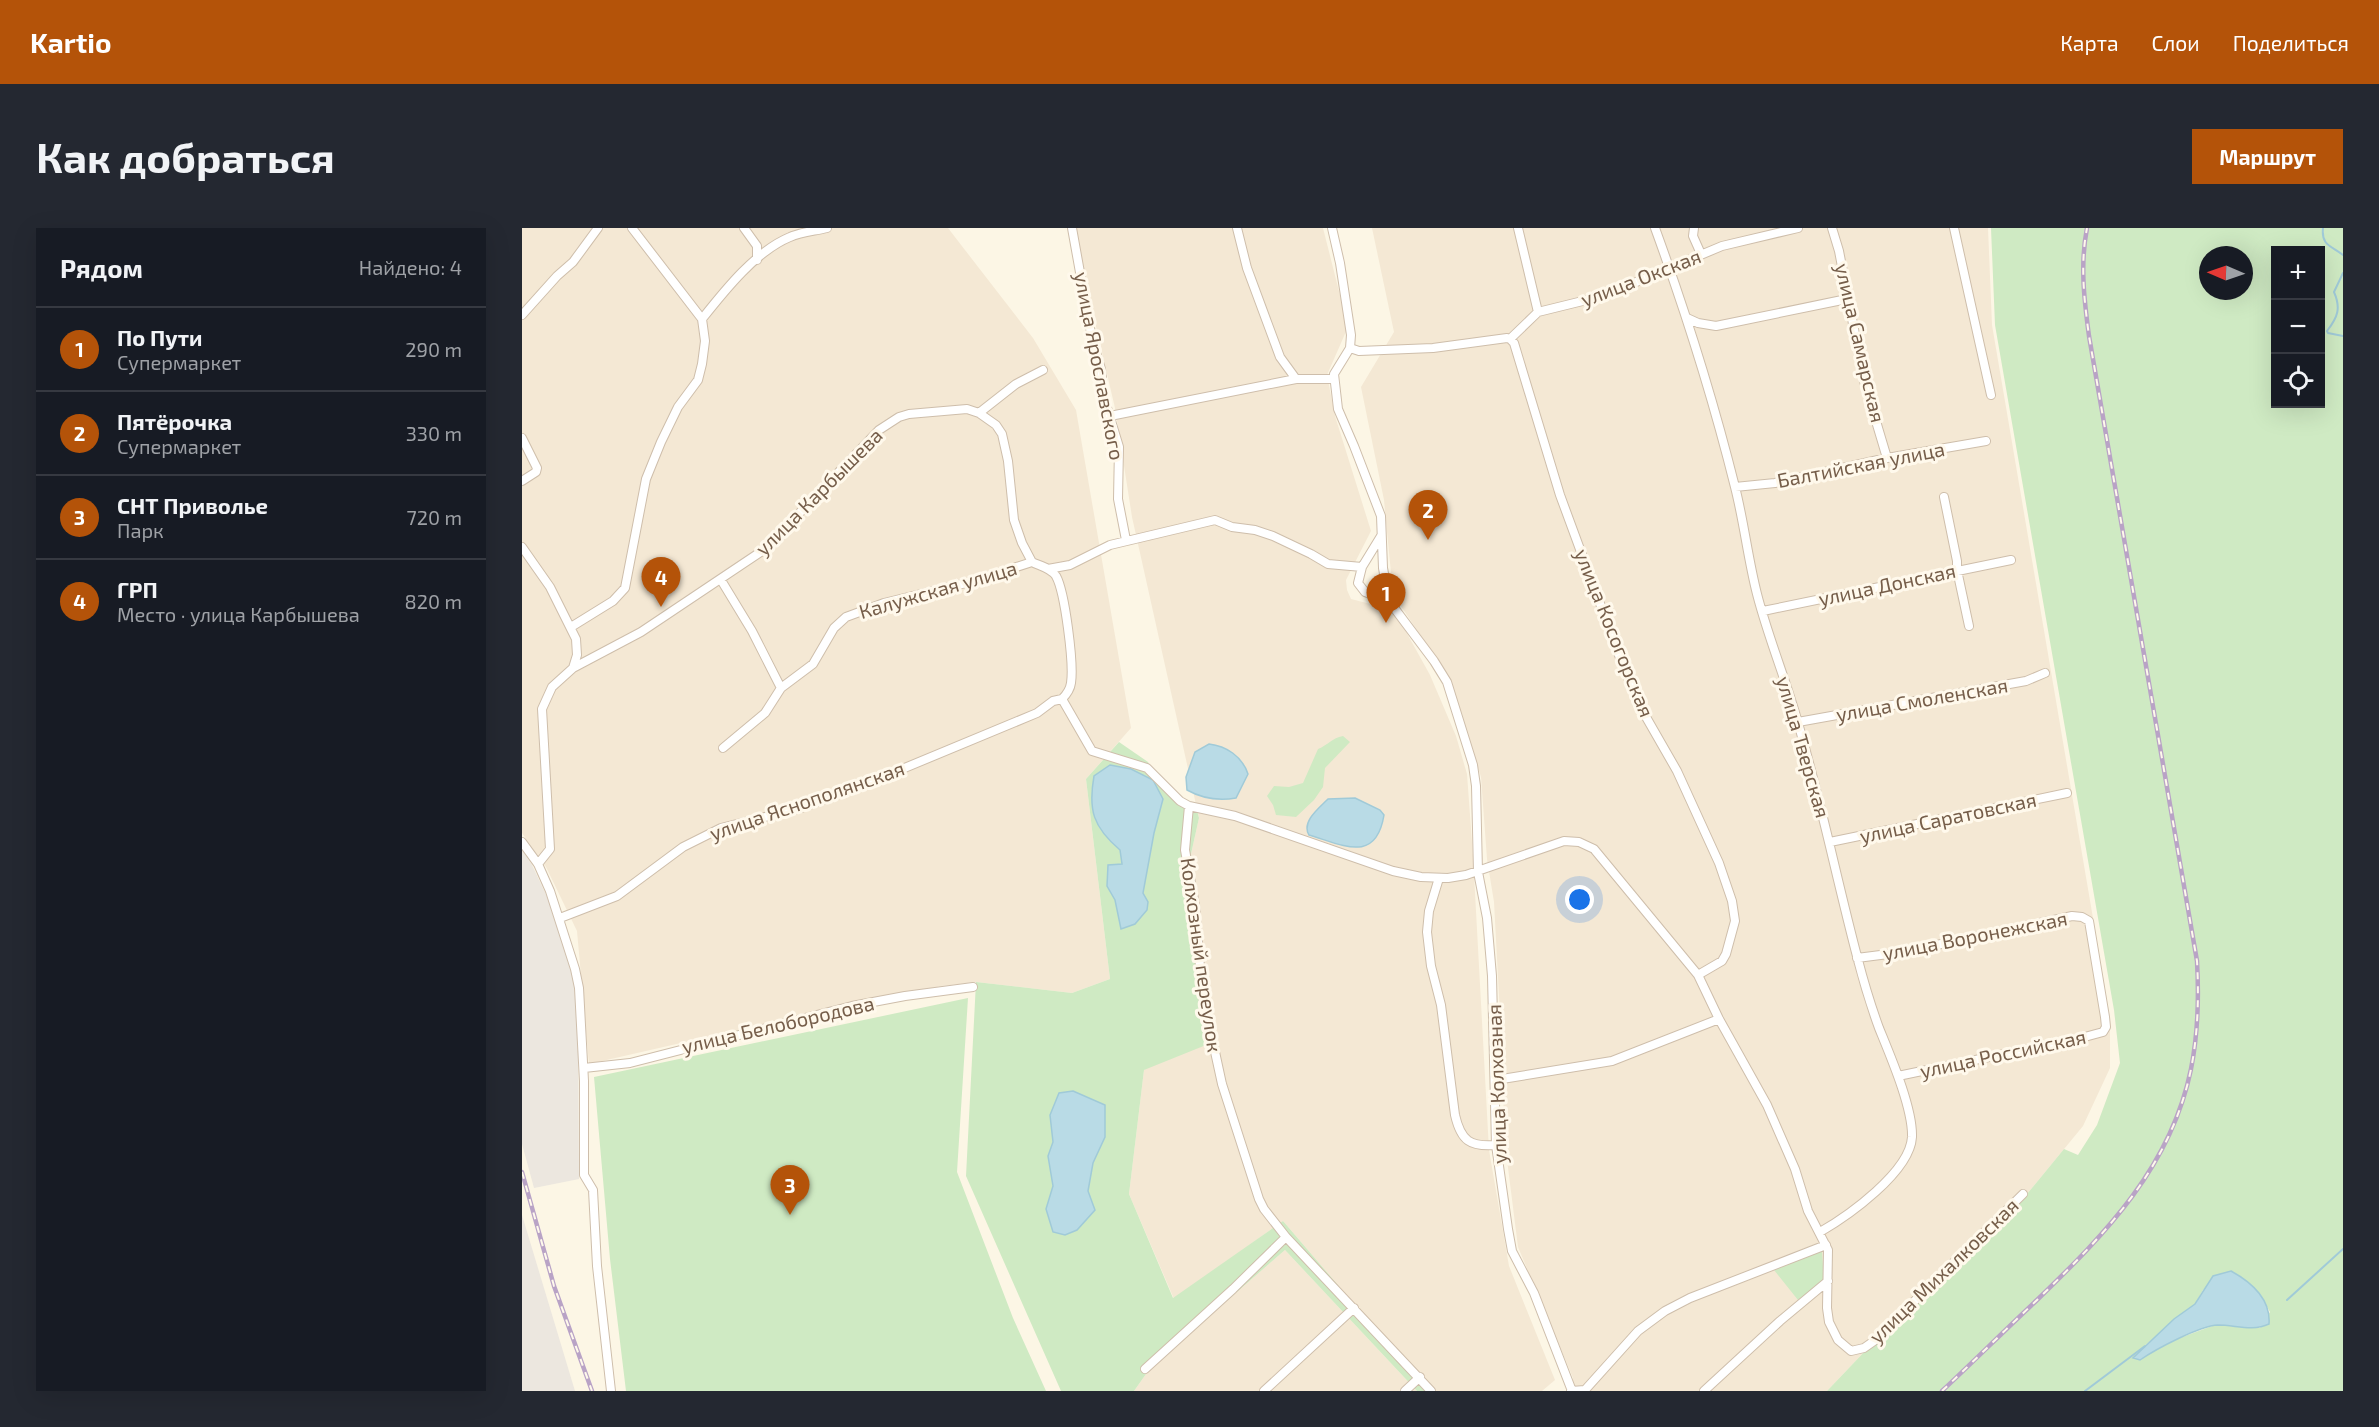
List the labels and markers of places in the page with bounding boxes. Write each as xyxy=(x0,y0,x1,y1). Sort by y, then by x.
pin: 2 xyxy=(1408,490,1448,540)
pin: 4 xyxy=(642,558,680,607)
pin: 1 xyxy=(1366,574,1406,623)
pin: 3 xyxy=(770,1166,810,1215)

